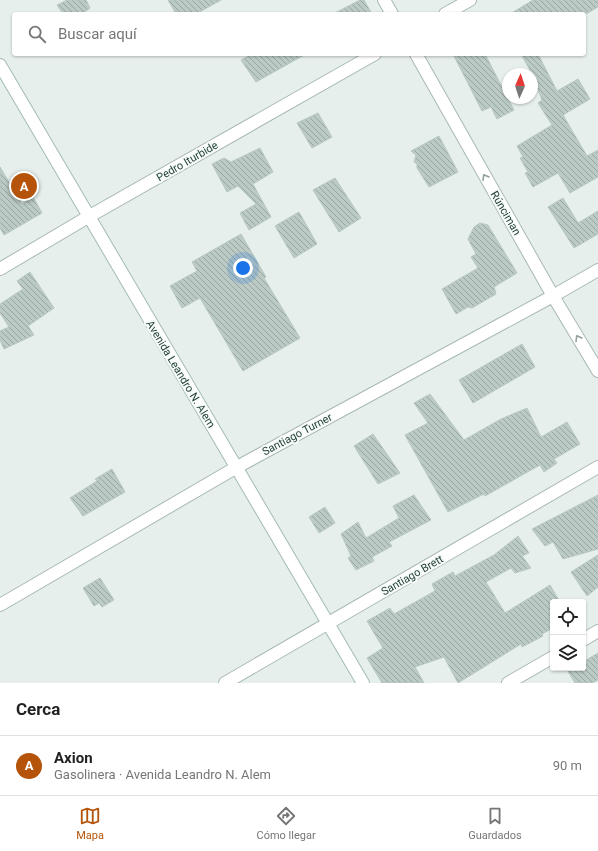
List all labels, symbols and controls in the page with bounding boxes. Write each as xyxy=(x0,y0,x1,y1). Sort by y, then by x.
search box xyxy=(12,12,586,56)
icon: search xyxy=(26,23,48,45)
text: Buscar aquí xyxy=(58,25,137,43)
north arrow xyxy=(502,68,538,104)
street label: Pedro Iturbide xyxy=(154,139,220,184)
pin: A xyxy=(11,171,37,201)
one-way arrow xyxy=(483,174,490,181)
street label: Rúnciman xyxy=(488,189,523,238)
your location xyxy=(233,258,253,278)
street label: Avenida Leandro N. Alem xyxy=(143,318,218,430)
one-way arrow xyxy=(575,335,583,342)
street label: Santiago Turner xyxy=(260,410,335,458)
street label: Santiago Brett xyxy=(379,552,446,598)
map controls xyxy=(550,599,586,671)
button: locate xyxy=(550,599,586,635)
button: layers xyxy=(550,635,586,671)
text: Cerca xyxy=(16,699,60,719)
text: Axion xyxy=(54,749,93,767)
text: A xyxy=(25,758,33,773)
text: 90 m xyxy=(553,758,582,773)
text: Gasolinera · Avenida Leandro N. Alem xyxy=(54,767,271,782)
tab: Mapa xyxy=(76,805,104,842)
tab: Cómo llegar xyxy=(257,805,316,842)
tab: Guardados xyxy=(468,805,522,842)

